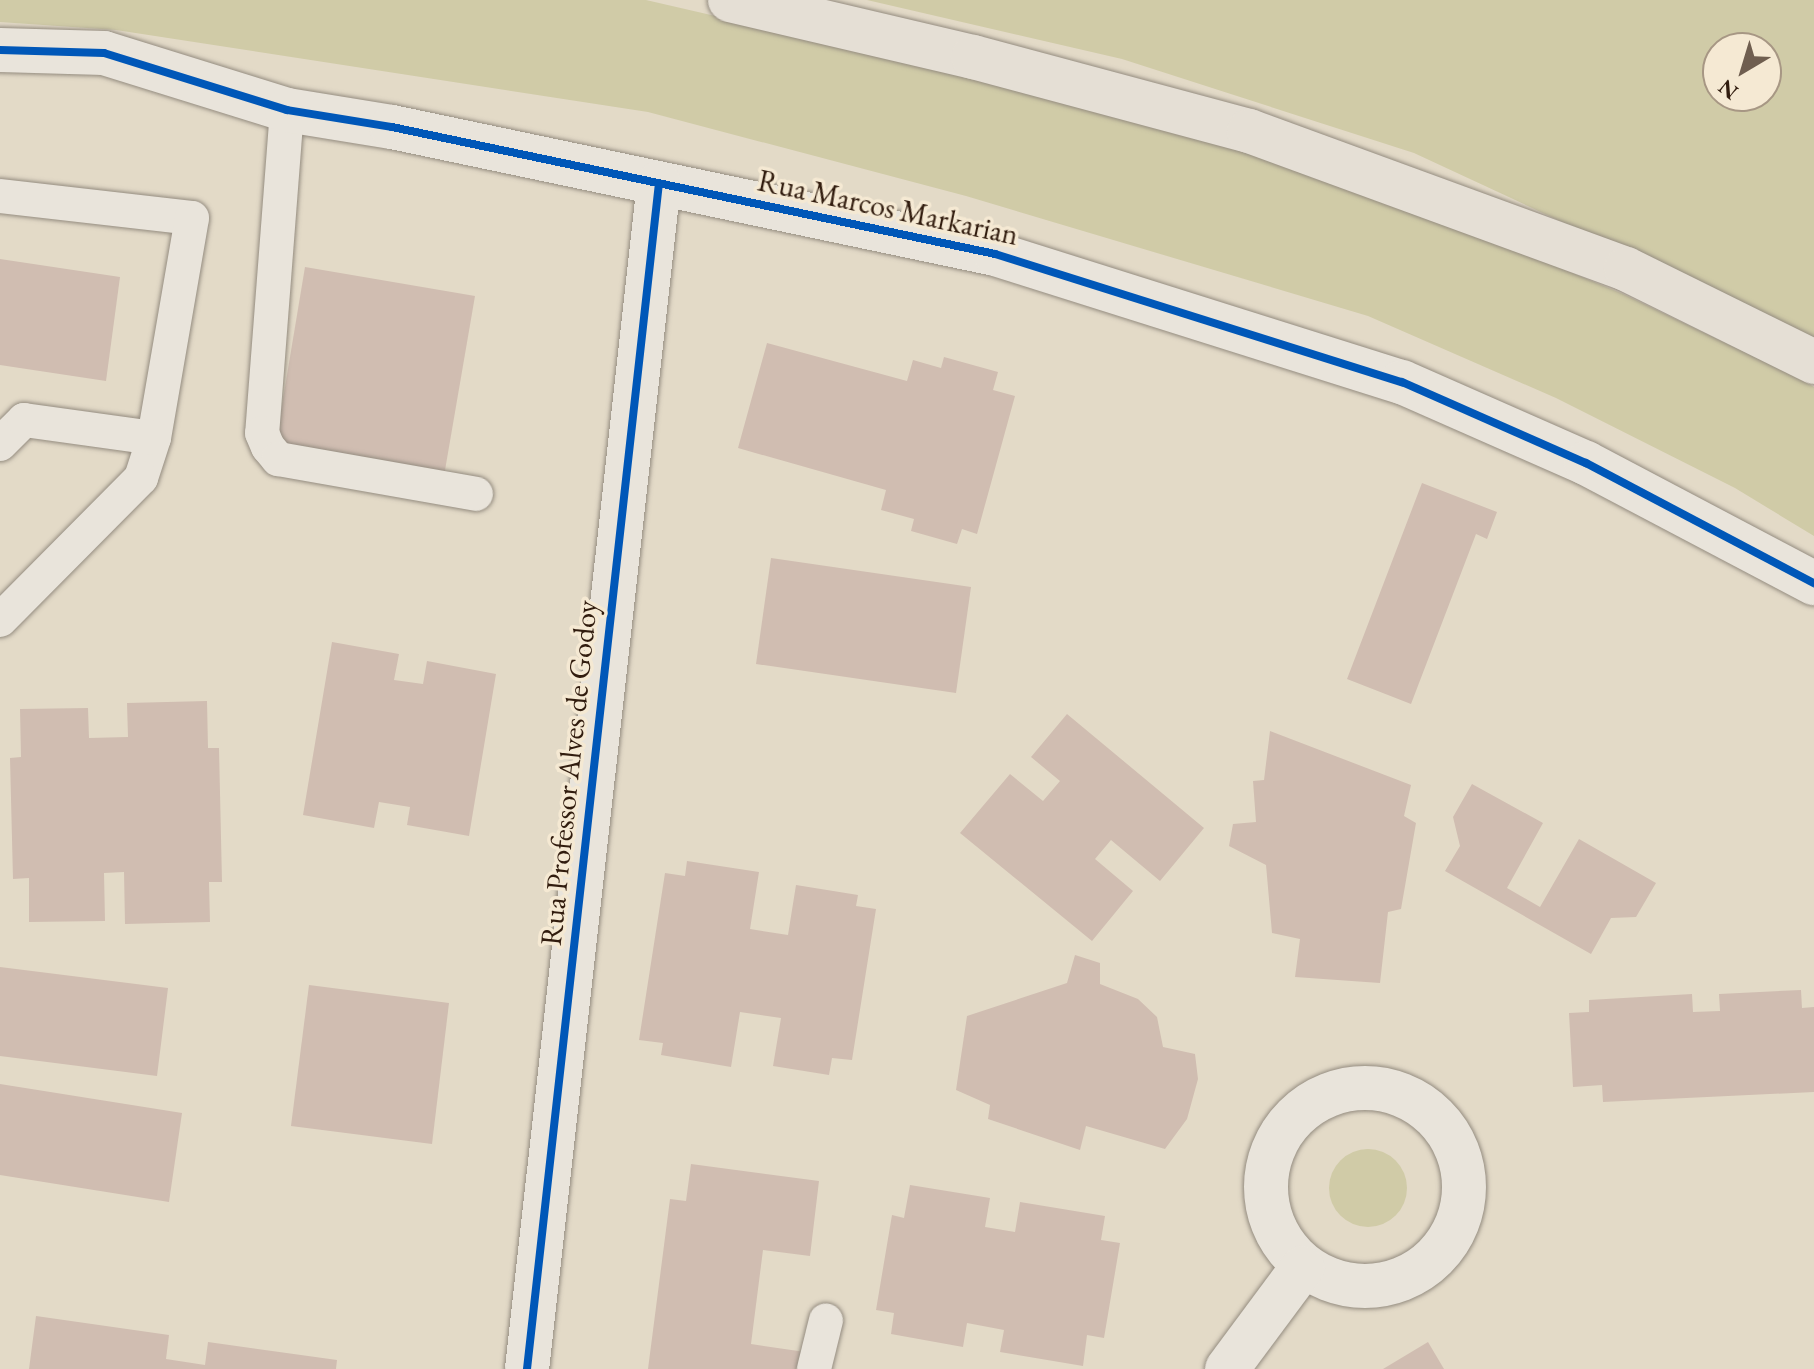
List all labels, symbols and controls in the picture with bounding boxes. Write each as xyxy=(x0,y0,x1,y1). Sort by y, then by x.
north arrow xyxy=(1702,32,1782,112)
text: N xyxy=(1712,73,1744,107)
street label: Rua Marcos Markarian xyxy=(754,163,1022,253)
street label: Rua Professor Alves de Godoy xyxy=(533,599,605,947)

